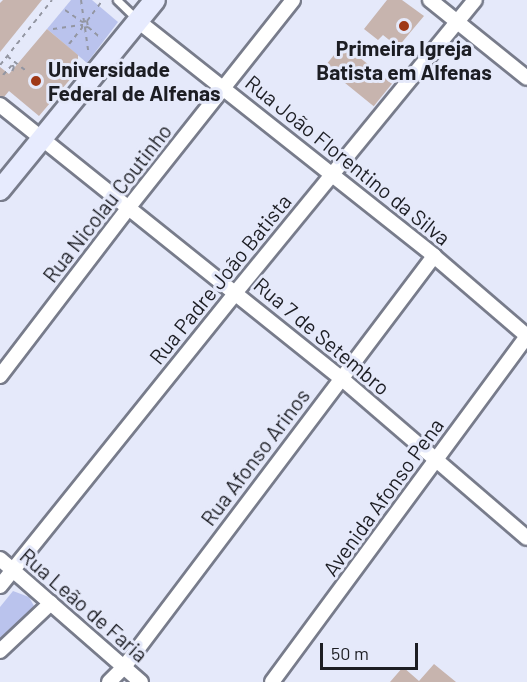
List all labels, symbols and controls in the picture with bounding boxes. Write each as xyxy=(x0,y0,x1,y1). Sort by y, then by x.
marker: Primeira Igreja Batista em Alfenas xyxy=(397,19,411,33)
place label: Primeira Igreja Batista em Alfenas xyxy=(316,35,492,85)
place label: Universidade Federal de Alfenas xyxy=(48,56,221,106)
street label: Rua João Florentino da Silva xyxy=(241,70,455,250)
marker: Universidade Federal de Alfenas xyxy=(29,74,43,88)
street label: Rua Nicolau Coutinho xyxy=(37,119,177,287)
street label: Rua Padre João Batista xyxy=(144,189,296,369)
street label: Rua 7 de Setembro xyxy=(249,272,395,400)
street label: Rua Afonso Arinos xyxy=(195,384,315,530)
street label: Avenida Afonso Pena xyxy=(317,413,449,581)
street label: Rua Leão de Faria xyxy=(15,543,153,667)
scale bar xyxy=(323,631,420,669)
text: 50 m xyxy=(331,642,369,664)

